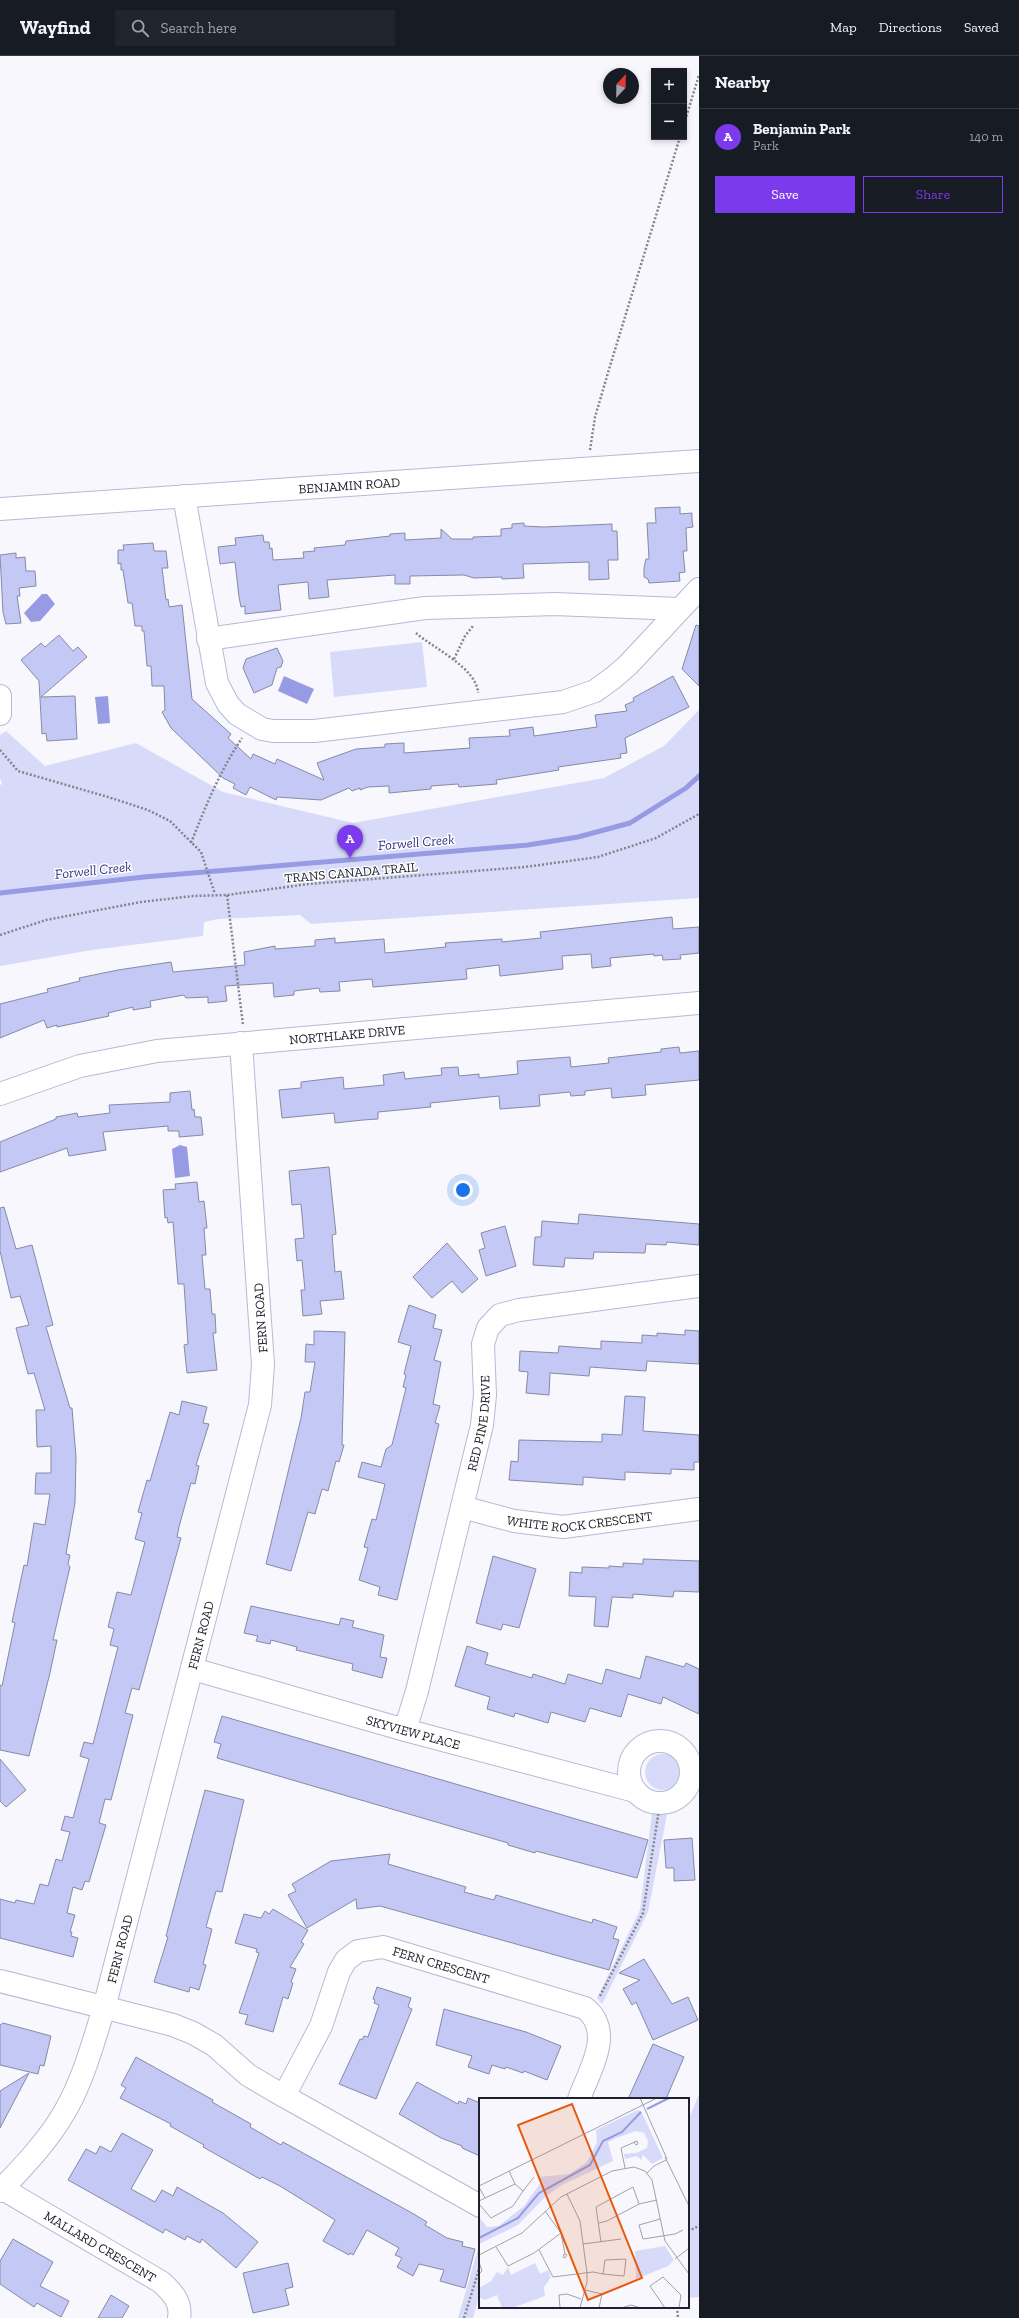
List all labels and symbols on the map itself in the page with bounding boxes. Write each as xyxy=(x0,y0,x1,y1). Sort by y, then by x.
north arrow xyxy=(603,68,639,104)
street label: BENJAMIN ROAD xyxy=(298,475,400,496)
pin: A xyxy=(337,825,363,858)
water label: Forwell Creek xyxy=(377,831,455,854)
water label: Forwell Creek xyxy=(54,858,132,883)
street label: TRANS CANADA TRAIL xyxy=(284,859,418,886)
street label: NORTHLAKE DRIVE xyxy=(288,1022,406,1047)
your location xyxy=(453,1180,473,1200)
street label: FERN ROAD xyxy=(251,1282,270,1353)
street label: RED PINE DRIVE xyxy=(464,1375,493,1473)
street label: WHITE ROCK CRESCENT xyxy=(505,1508,653,1535)
street label: FERN ROAD xyxy=(185,1599,217,1671)
street label: SKYVIEW PLACE xyxy=(364,1712,462,1752)
street label: FERN ROAD xyxy=(104,1913,136,1985)
street label: FERN CRESCENT xyxy=(391,1943,491,1987)
inset map xyxy=(479,2098,689,2308)
street label: MALLARD CRESCENT xyxy=(41,2208,159,2286)

